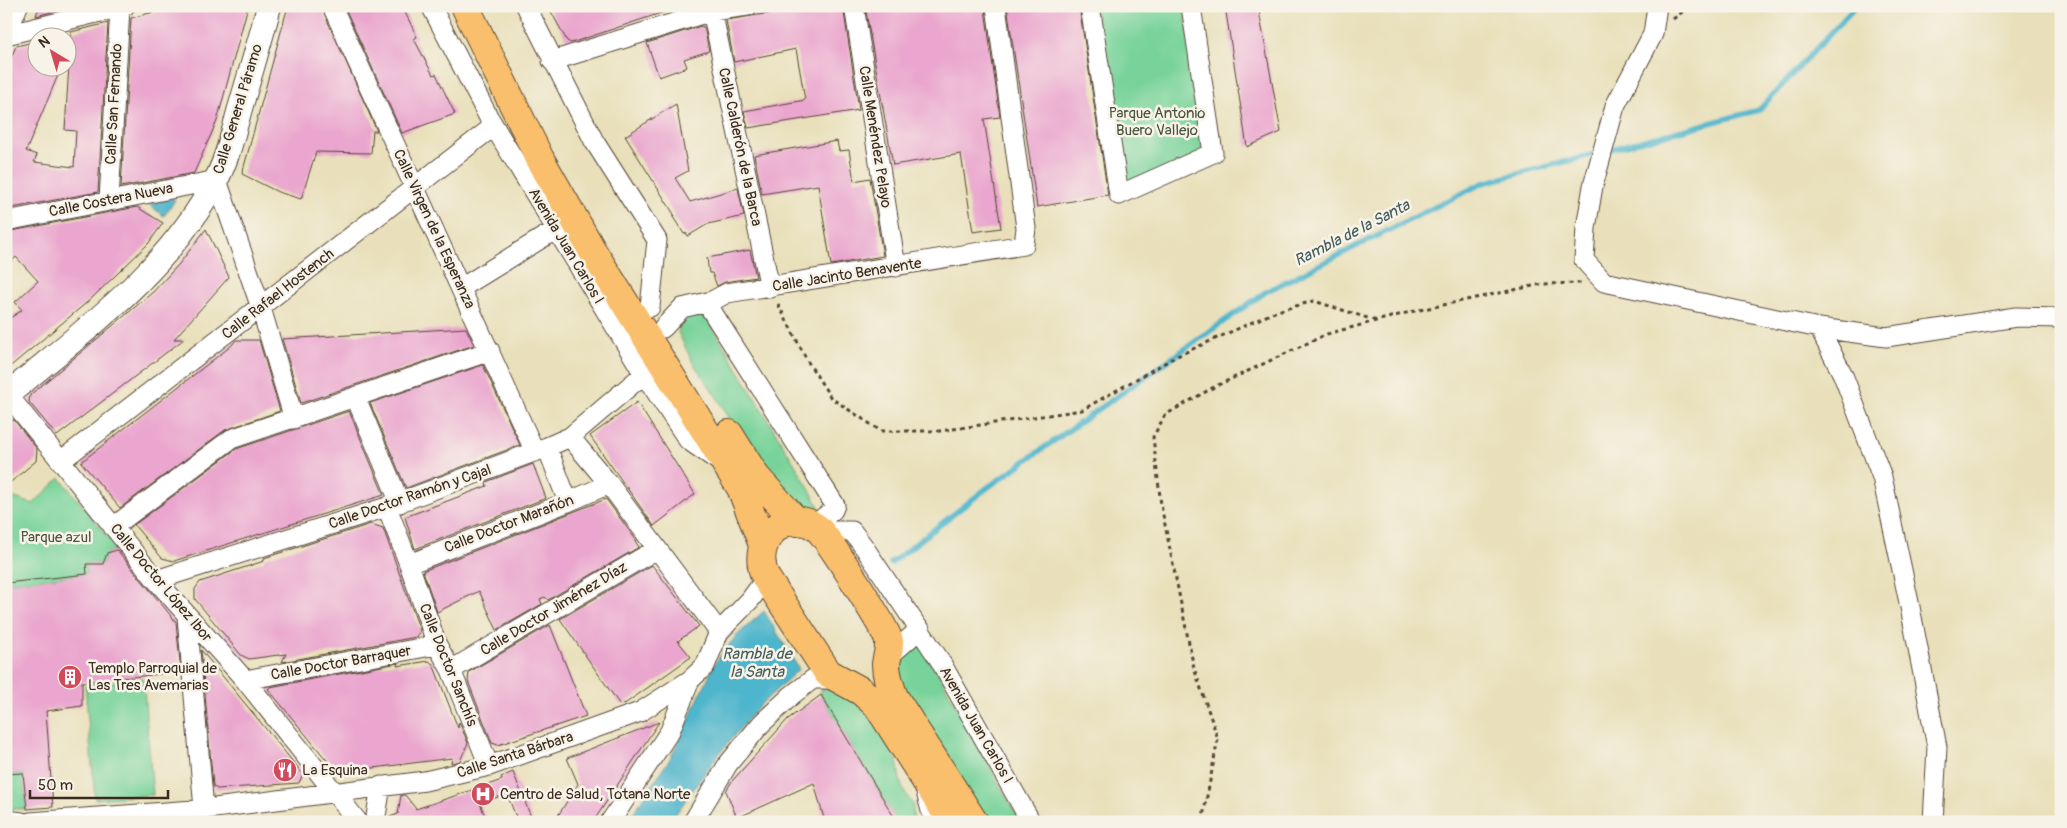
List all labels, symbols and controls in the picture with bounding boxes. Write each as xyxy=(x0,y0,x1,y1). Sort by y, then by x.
north arrow xyxy=(28,28,78,78)
text: N xyxy=(35,33,53,52)
street label: Calle General Páramo xyxy=(209,42,267,176)
street label: Calle San Fernando xyxy=(101,43,127,165)
street label: Calle Menéndez Pelayo xyxy=(854,65,896,209)
street label: Calle Calderón de la Barca xyxy=(714,66,766,228)
park label: Parque Antonio Buero Vallejo xyxy=(1109,104,1205,140)
street label: Calle Virgen de la Esperanza xyxy=(389,146,479,312)
street label: Calle Costera Nueva xyxy=(47,179,175,221)
street label: Avenida Juan Carlos I xyxy=(524,185,608,307)
water label: Rambla de la Santa xyxy=(1291,195,1414,271)
street label: Calle Rafael Hostench xyxy=(218,244,338,344)
street label: Calle Jacinto Benavente xyxy=(771,254,923,296)
street label: Calle Doctor Ramón y Cajal xyxy=(326,460,494,534)
street label: Calle Doctor Marañón xyxy=(442,491,576,557)
street label: Calle Doctor López Ibor xyxy=(106,520,217,647)
park label: Parque azul xyxy=(20,528,92,547)
street label: Calle Doctor Jiménez Díaz xyxy=(477,558,631,660)
street label: Calle Doctor Sanchís xyxy=(415,601,481,730)
street label: Calle Doctor Barraquer xyxy=(269,641,413,685)
water label: Rambla de la Santa xyxy=(722,644,794,682)
place label: Templo Parroquial de Las Tres Avemarias xyxy=(88,659,218,695)
street label: Avenida Juan Carlos I xyxy=(935,663,1017,787)
building icon: Templo Parroquial de Las Tres Avemarias xyxy=(57,664,83,690)
street label: Calle Santa Bárbara xyxy=(454,727,576,783)
restaurant icon: La Esquina xyxy=(272,757,298,783)
place label: La Esquina xyxy=(302,761,368,780)
scale bar xyxy=(30,768,168,800)
text: 50 m xyxy=(38,776,73,795)
hospital icon: Centro de Salud, Totana Norte xyxy=(470,781,496,807)
place label: Centro de Salud, Totana Norte xyxy=(500,785,691,804)

